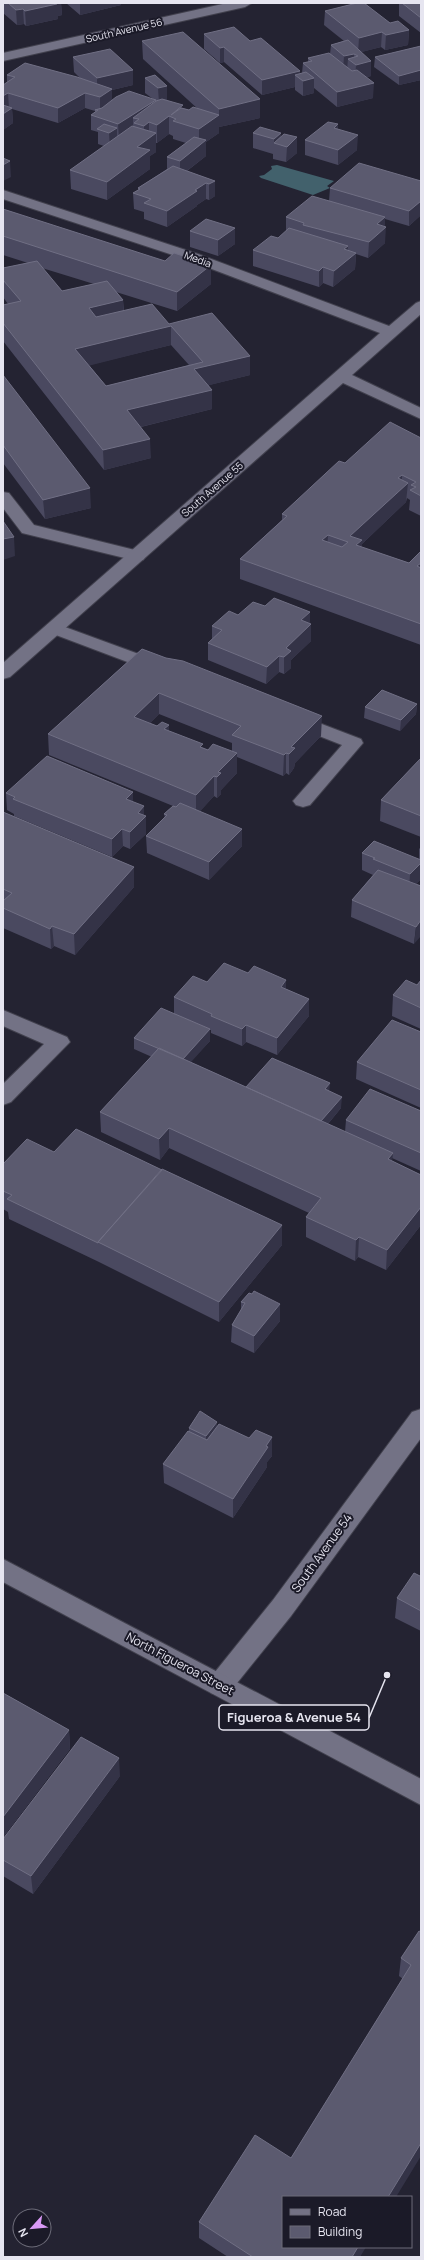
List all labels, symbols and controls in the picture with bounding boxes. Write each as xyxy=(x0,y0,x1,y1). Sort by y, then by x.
street label: South Avenue 56 xyxy=(84,14,164,46)
street label: Media xyxy=(182,248,214,270)
street label: South Avenue 55 xyxy=(178,458,246,520)
street label: South Avenue 54 xyxy=(287,1510,356,1596)
street label: North Figueroa Street xyxy=(123,1628,237,1699)
callout: Figueroa & Avenue 54 xyxy=(219,1705,369,1730)
text: Figueroa & Avenue 54 xyxy=(227,1708,361,1726)
legend xyxy=(282,2196,412,2248)
text: Road xyxy=(318,2203,346,2220)
north arrow xyxy=(12,2208,52,2248)
text: Building xyxy=(318,2223,362,2240)
text: N xyxy=(14,2226,31,2240)

